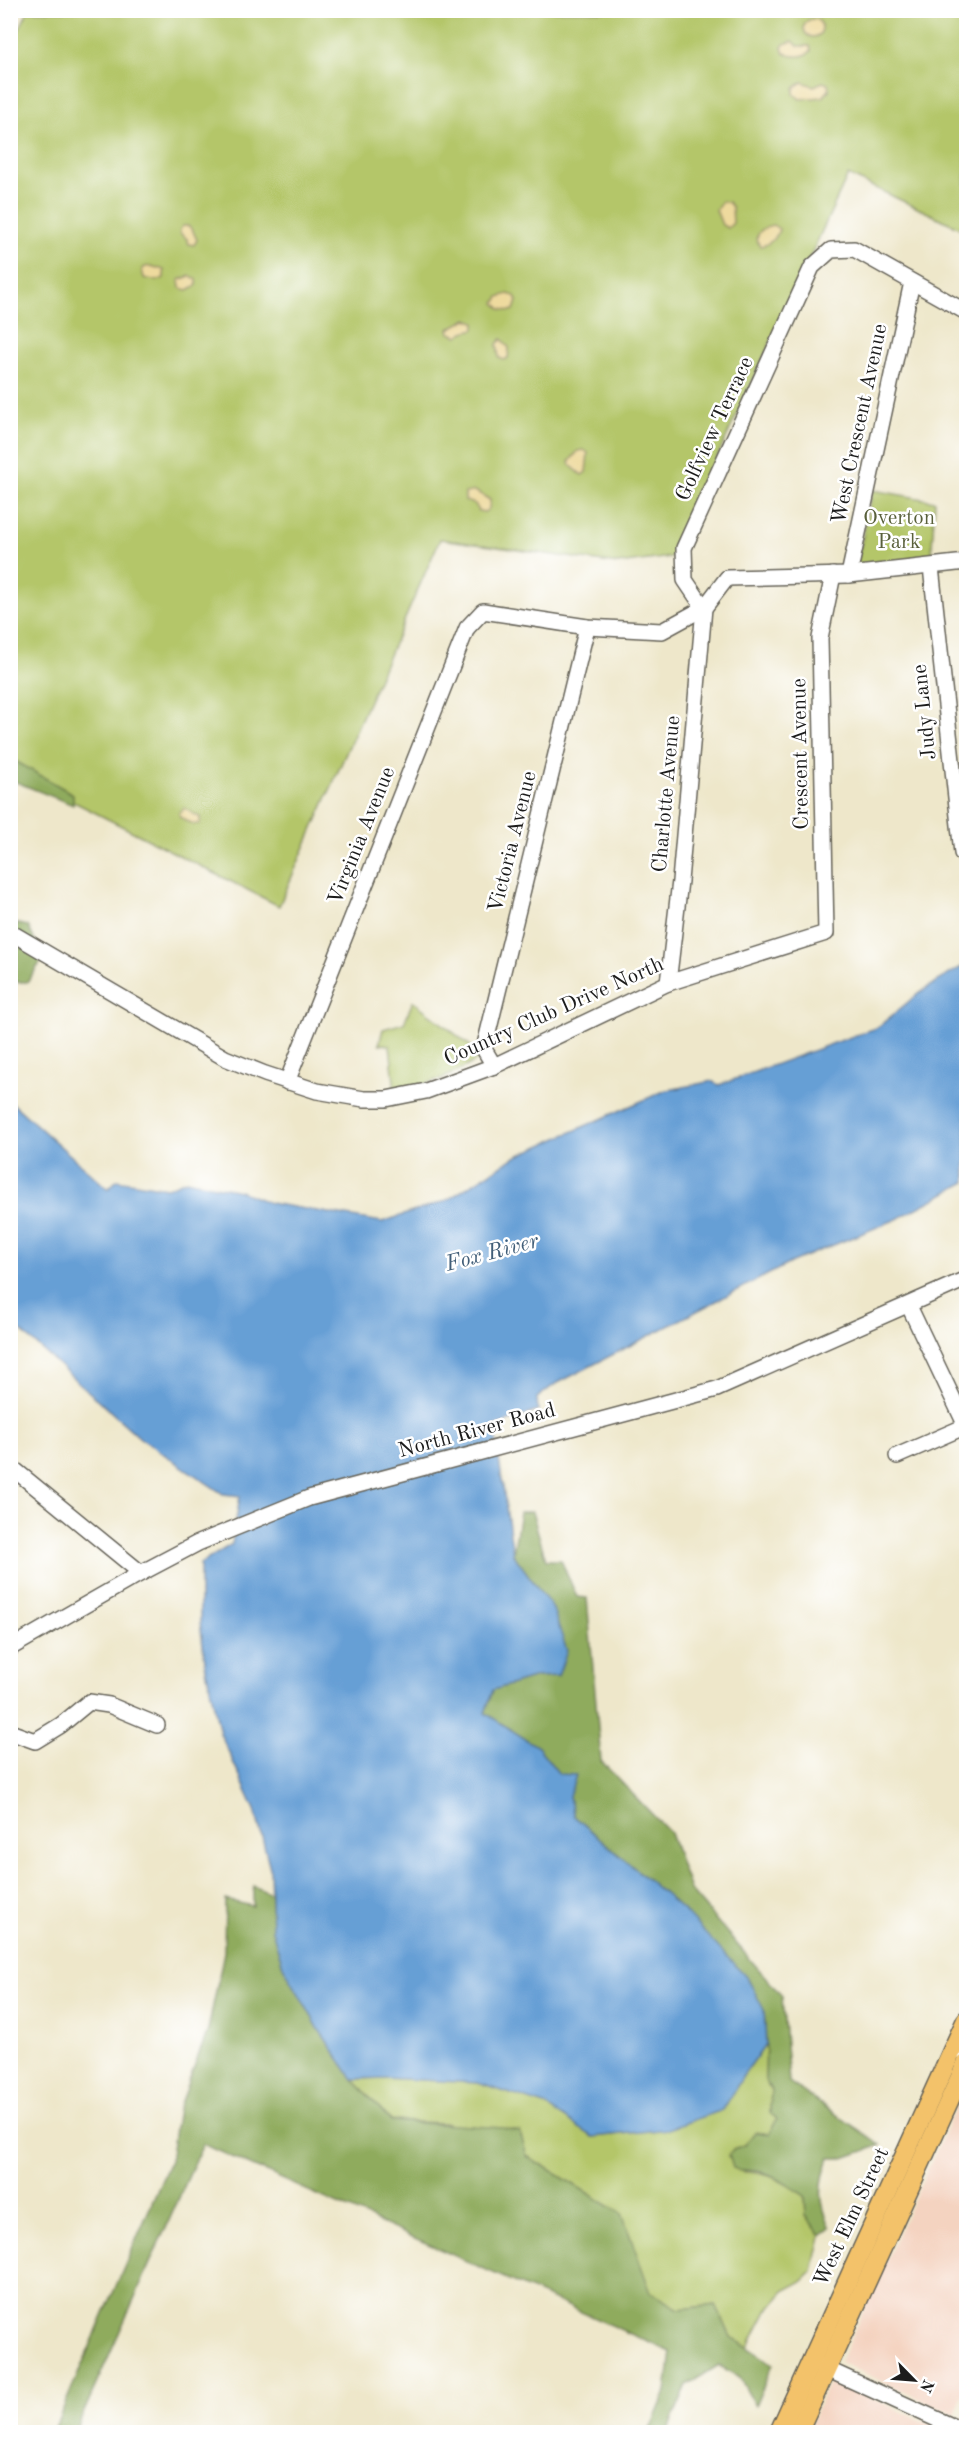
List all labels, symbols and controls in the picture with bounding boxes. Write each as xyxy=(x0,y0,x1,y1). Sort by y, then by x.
street label: West Crescent Avenue xyxy=(829,322,891,526)
street label: Golfview Terrace xyxy=(672,354,758,504)
park label: Overton Park xyxy=(863,508,935,553)
street label: Judy Lane xyxy=(910,663,940,761)
street label: Crescent Avenue xyxy=(789,678,813,830)
street label: Charlotte Avenue xyxy=(650,715,684,873)
street label: Virginia Avenue xyxy=(325,764,399,908)
street label: Victoria Avenue xyxy=(485,769,541,915)
street label: Country Club Drive North xyxy=(441,954,667,1070)
water label: Fox River xyxy=(442,1230,541,1276)
street label: North River Road xyxy=(396,1400,558,1462)
street label: West Elm Street xyxy=(811,2144,893,2290)
north arrow xyxy=(884,2350,944,2410)
text: N xyxy=(916,2377,936,2395)

